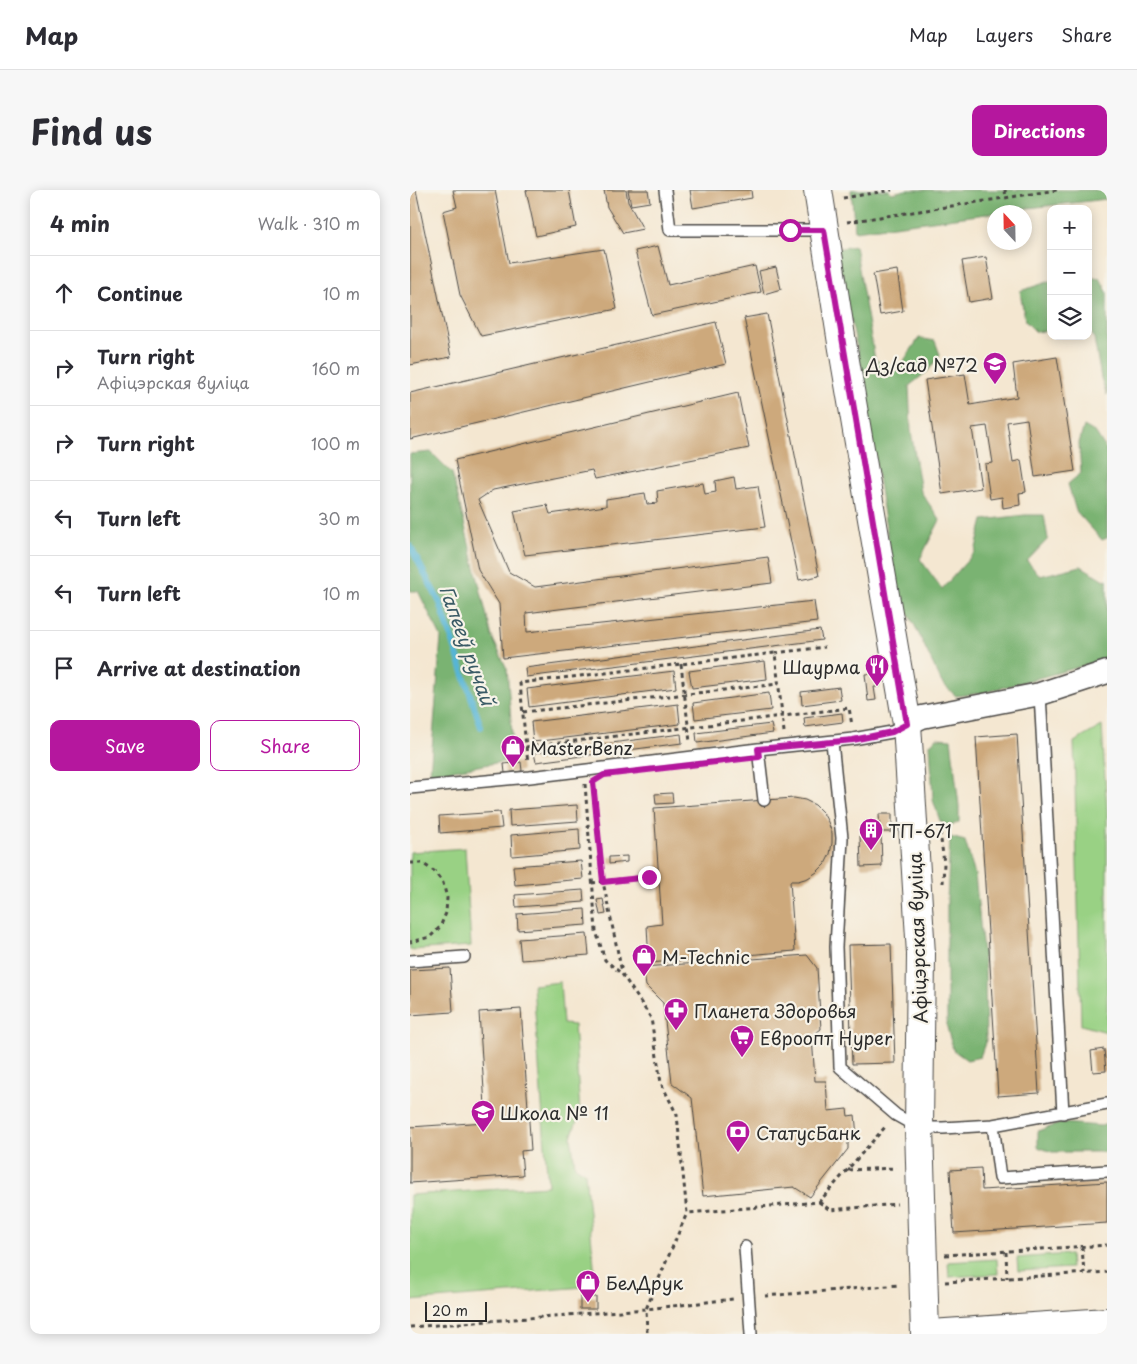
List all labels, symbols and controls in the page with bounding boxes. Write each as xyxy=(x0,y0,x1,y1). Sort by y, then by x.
text: Map xyxy=(25,17,78,53)
text: Map xyxy=(909,21,948,48)
text: Layers xyxy=(976,21,1033,48)
text: Share xyxy=(1061,21,1112,48)
text: Find us xyxy=(30,104,152,157)
button: Directions xyxy=(972,105,1107,156)
north arrow xyxy=(987,205,1032,250)
map controls xyxy=(1047,205,1092,340)
button: + xyxy=(1047,205,1092,250)
text: 4 min xyxy=(50,207,110,239)
text: Walk · 310 m xyxy=(258,211,360,235)
route start xyxy=(779,219,802,242)
button: − xyxy=(1047,250,1092,295)
icon: ahead xyxy=(50,279,78,307)
text: Continue xyxy=(97,279,183,307)
text: 10 m xyxy=(323,281,360,305)
button: layers xyxy=(1047,295,1092,340)
text: Turn right xyxy=(97,342,195,370)
place label: Дз/сад №72 xyxy=(865,351,978,378)
school or university icon: Дз/сад №72 xyxy=(982,351,1008,385)
icon: right xyxy=(50,354,78,382)
text: 160 m xyxy=(312,356,360,380)
text: Афіцэрская вуліца xyxy=(97,370,249,394)
icon: right xyxy=(50,429,78,457)
text: Turn right xyxy=(97,429,195,457)
text: 100 m xyxy=(311,431,360,455)
icon: left xyxy=(50,504,78,532)
text: Turn left xyxy=(97,504,181,532)
text: 30 m xyxy=(318,506,360,530)
icon: left xyxy=(50,579,78,607)
text: Turn left xyxy=(97,579,181,607)
text: 10 m xyxy=(323,581,360,605)
water label: Гапееў ручай xyxy=(433,581,504,711)
place label: Шаурма xyxy=(782,653,860,680)
restaurant icon: Шаурма xyxy=(864,653,890,687)
icon: arrive xyxy=(50,654,78,682)
text: Arrive at destination xyxy=(97,654,301,682)
button: Save xyxy=(50,720,200,771)
button: Share xyxy=(210,720,360,771)
shop icon: MasterBenz xyxy=(500,734,526,768)
place label: MasterBenz xyxy=(530,734,633,761)
building icon: ТП-671 xyxy=(858,817,884,851)
place label: ТП-671 xyxy=(888,817,952,844)
street label: Афіцэрская вуліца xyxy=(901,852,933,1024)
route end xyxy=(638,866,661,889)
shop icon: M-Technic xyxy=(631,943,657,977)
place label: M-Technic xyxy=(662,943,750,970)
pharmacy icon: Планета Здоровья xyxy=(663,997,689,1031)
place label: Планета Здоровья xyxy=(694,997,857,1024)
supermarket icon: Евроопт Hyper xyxy=(729,1024,755,1058)
place label: Евроопт Hyper xyxy=(760,1024,893,1051)
school or university icon: Школа № 11 xyxy=(470,1099,496,1133)
place label: Школа № 11 xyxy=(500,1099,609,1126)
bank icon: СтатусБанк xyxy=(725,1119,751,1153)
place label: СтатусБанк xyxy=(756,1119,861,1146)
shop icon: БелДрук xyxy=(575,1269,601,1303)
place label: БелДрук xyxy=(606,1269,684,1296)
scale bar xyxy=(425,1299,488,1322)
text: 20 m xyxy=(432,1300,468,1321)

